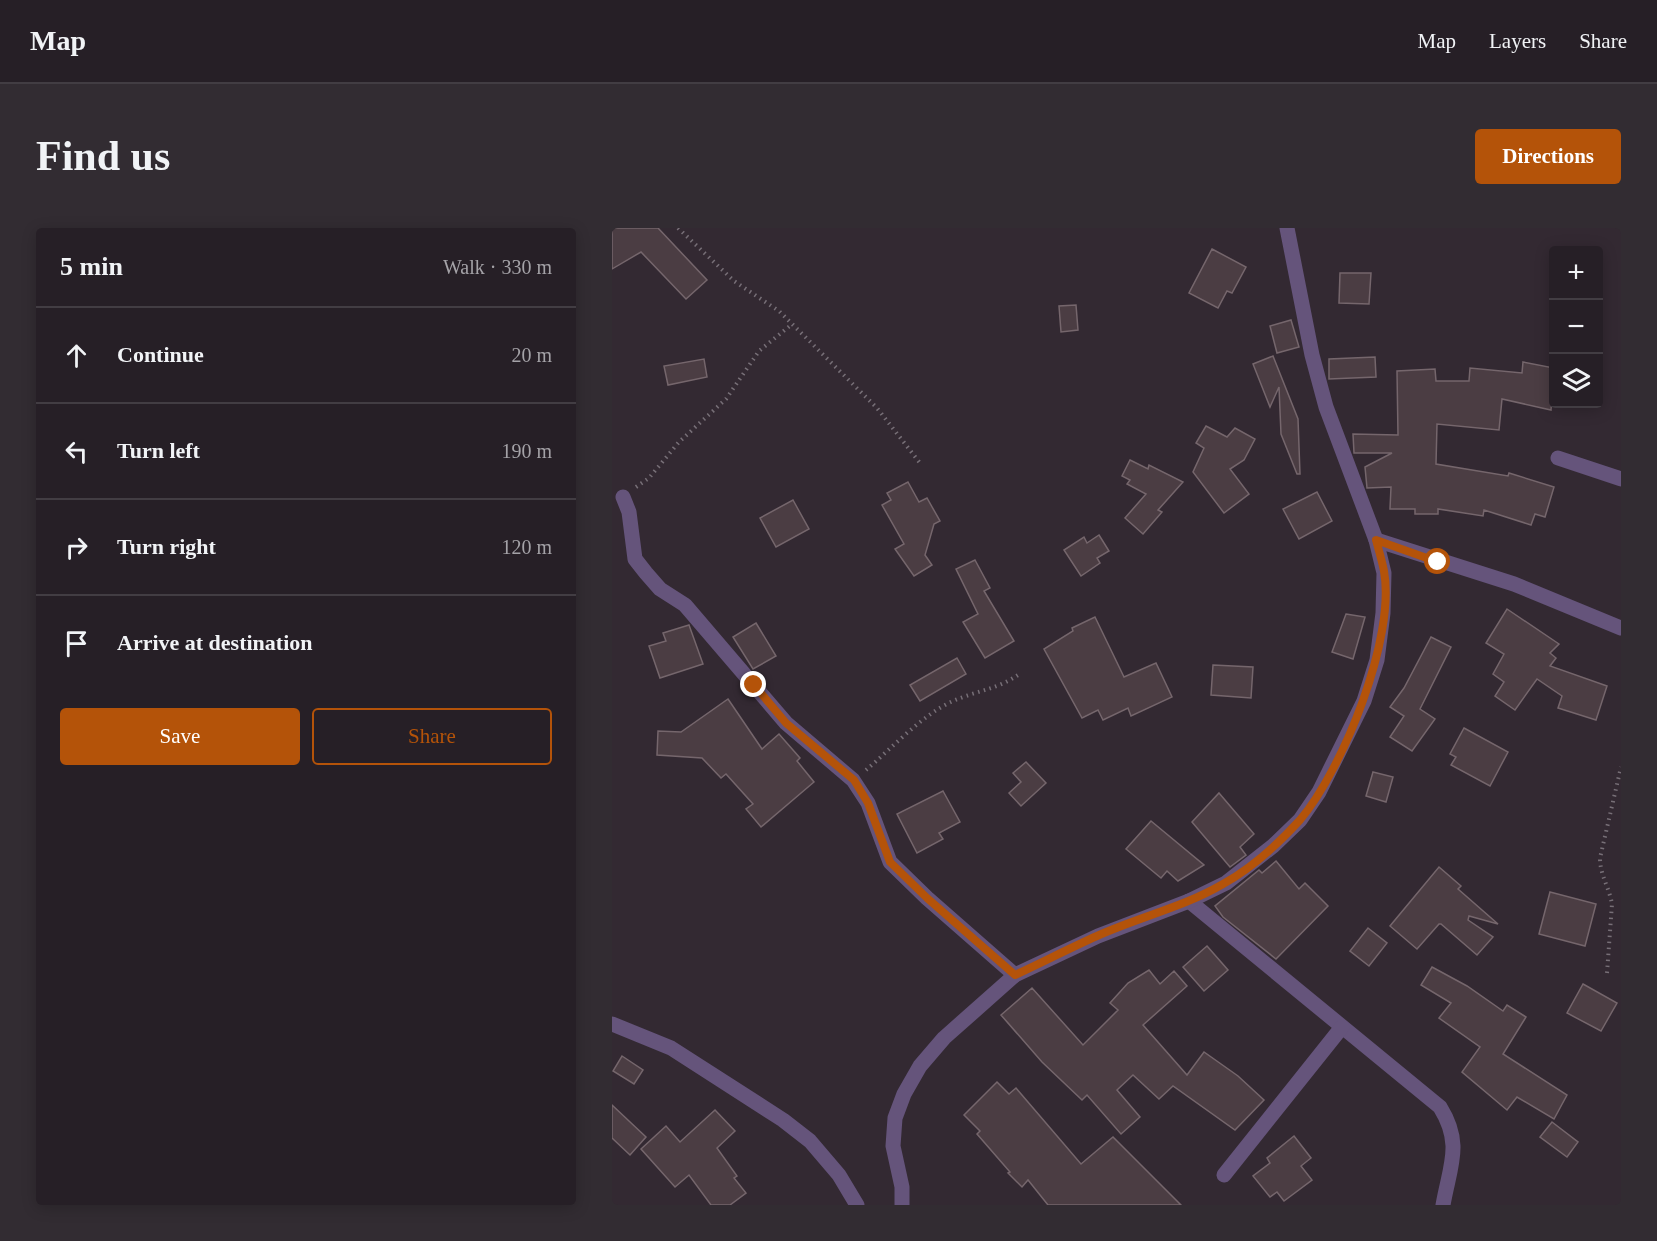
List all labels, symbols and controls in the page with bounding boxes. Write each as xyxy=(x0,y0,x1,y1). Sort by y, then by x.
text: Map xyxy=(30,25,86,56)
text: Map xyxy=(1418,29,1456,53)
text: Layers xyxy=(1489,29,1546,53)
text: Share xyxy=(1579,29,1627,53)
button: Directions xyxy=(1475,129,1621,184)
text: Find us xyxy=(36,133,170,179)
map controls xyxy=(1549,246,1603,408)
button: + xyxy=(1549,246,1603,300)
text: 5 min xyxy=(60,252,123,281)
text: Walk · 330 m xyxy=(443,256,552,278)
button: − xyxy=(1549,300,1603,354)
icon: ahead xyxy=(60,339,93,372)
text: Continue xyxy=(117,342,204,367)
text: 20 m xyxy=(511,344,552,366)
button: layers xyxy=(1549,354,1603,408)
icon: left xyxy=(60,435,93,468)
text: Turn left xyxy=(117,438,200,463)
text: 190 m xyxy=(501,440,552,462)
icon: right xyxy=(60,531,93,564)
text: Turn right xyxy=(117,534,216,559)
text: 120 m xyxy=(501,536,552,558)
route start xyxy=(1424,548,1450,574)
icon: arrive xyxy=(60,627,93,660)
text: Arrive at destination xyxy=(117,630,313,655)
route end xyxy=(740,671,766,697)
button: Save xyxy=(60,708,300,765)
button: Share xyxy=(312,708,552,765)

